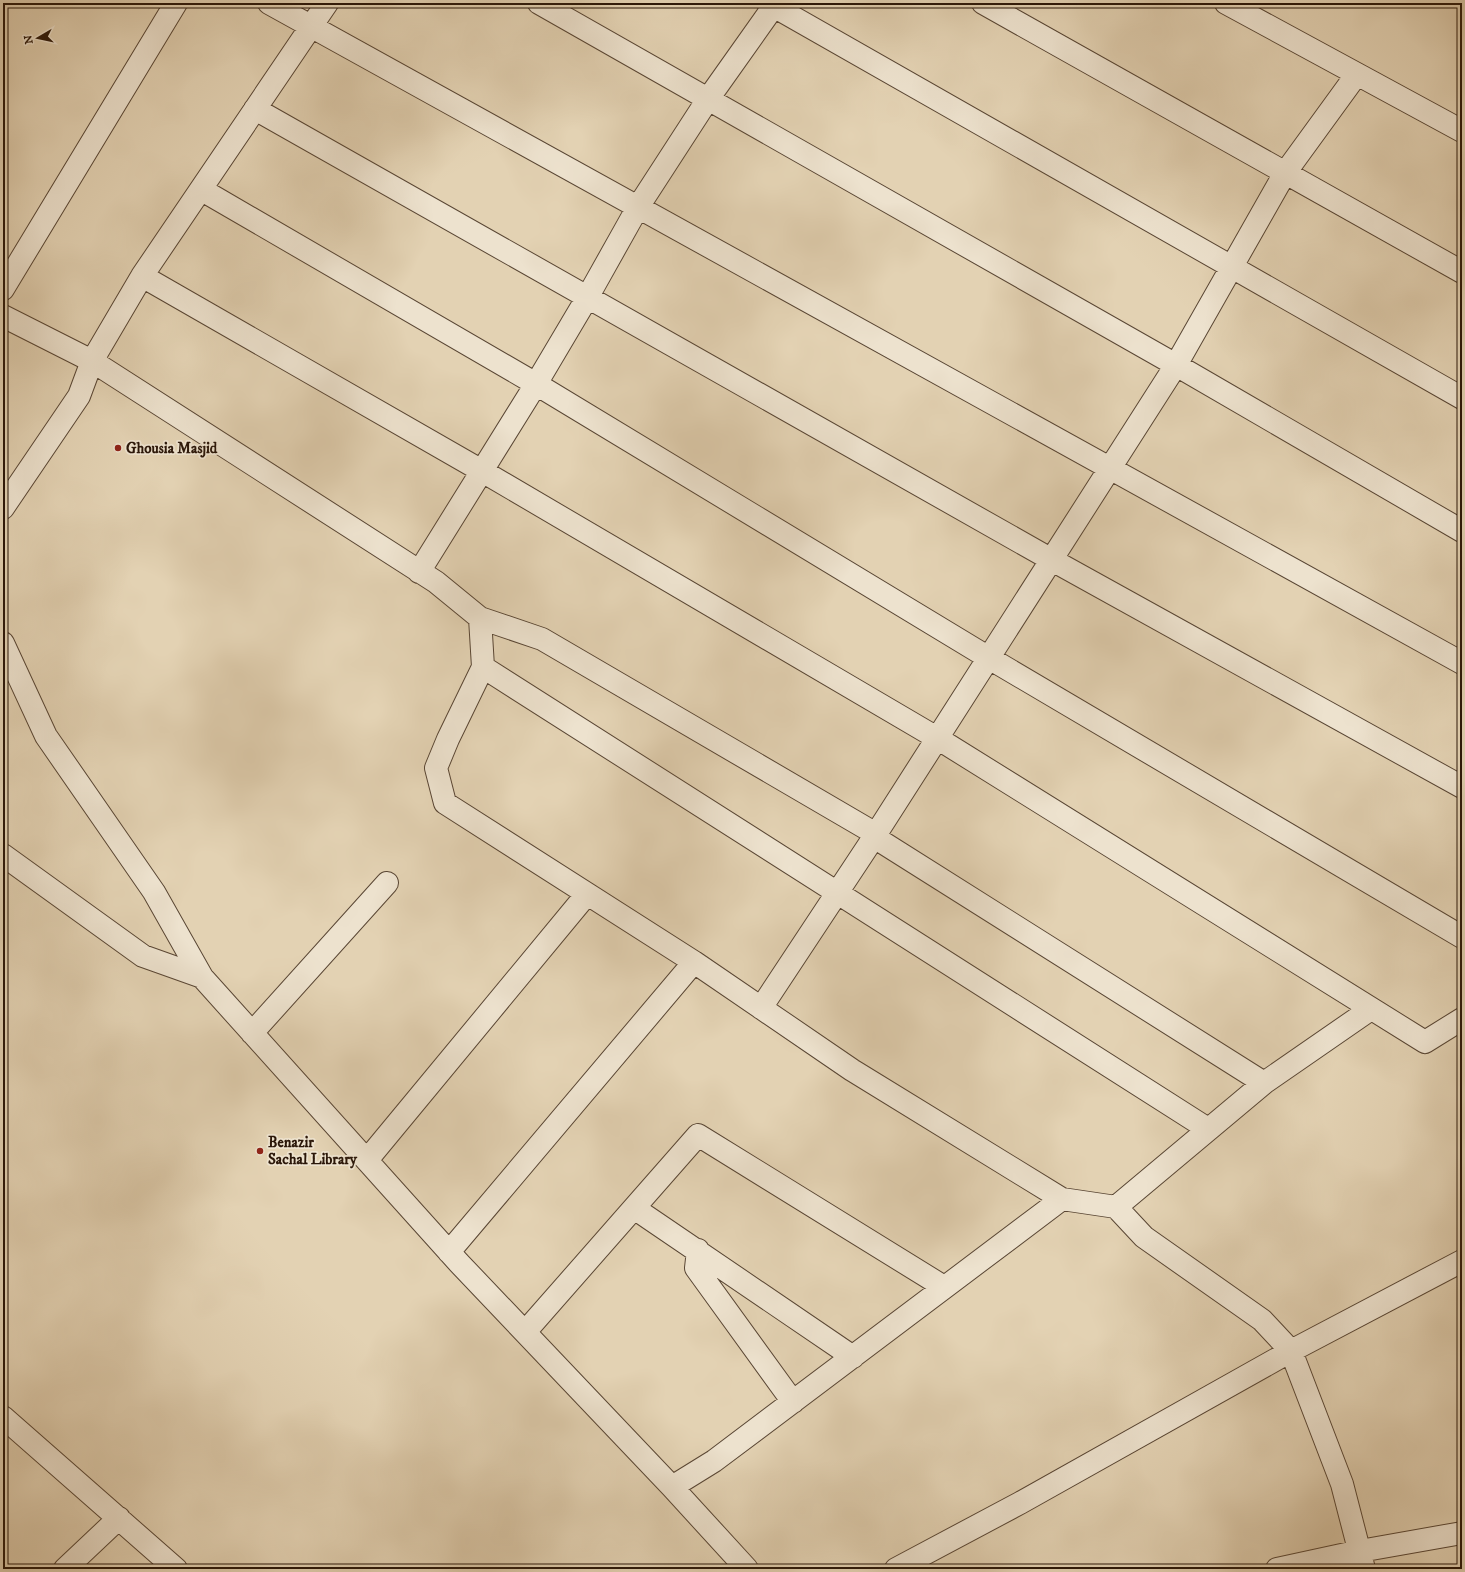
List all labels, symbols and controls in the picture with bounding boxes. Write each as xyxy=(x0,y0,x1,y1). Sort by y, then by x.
north arrow xyxy=(18,18,58,58)
text: N xyxy=(21,34,37,45)
place label: Ghousia Masjid xyxy=(126,439,218,458)
marker: Ghousia Masjid xyxy=(113,443,123,453)
place label: Benazir Sachal Library xyxy=(268,1133,358,1169)
marker: Benazir Sachal Library xyxy=(255,1146,265,1156)

